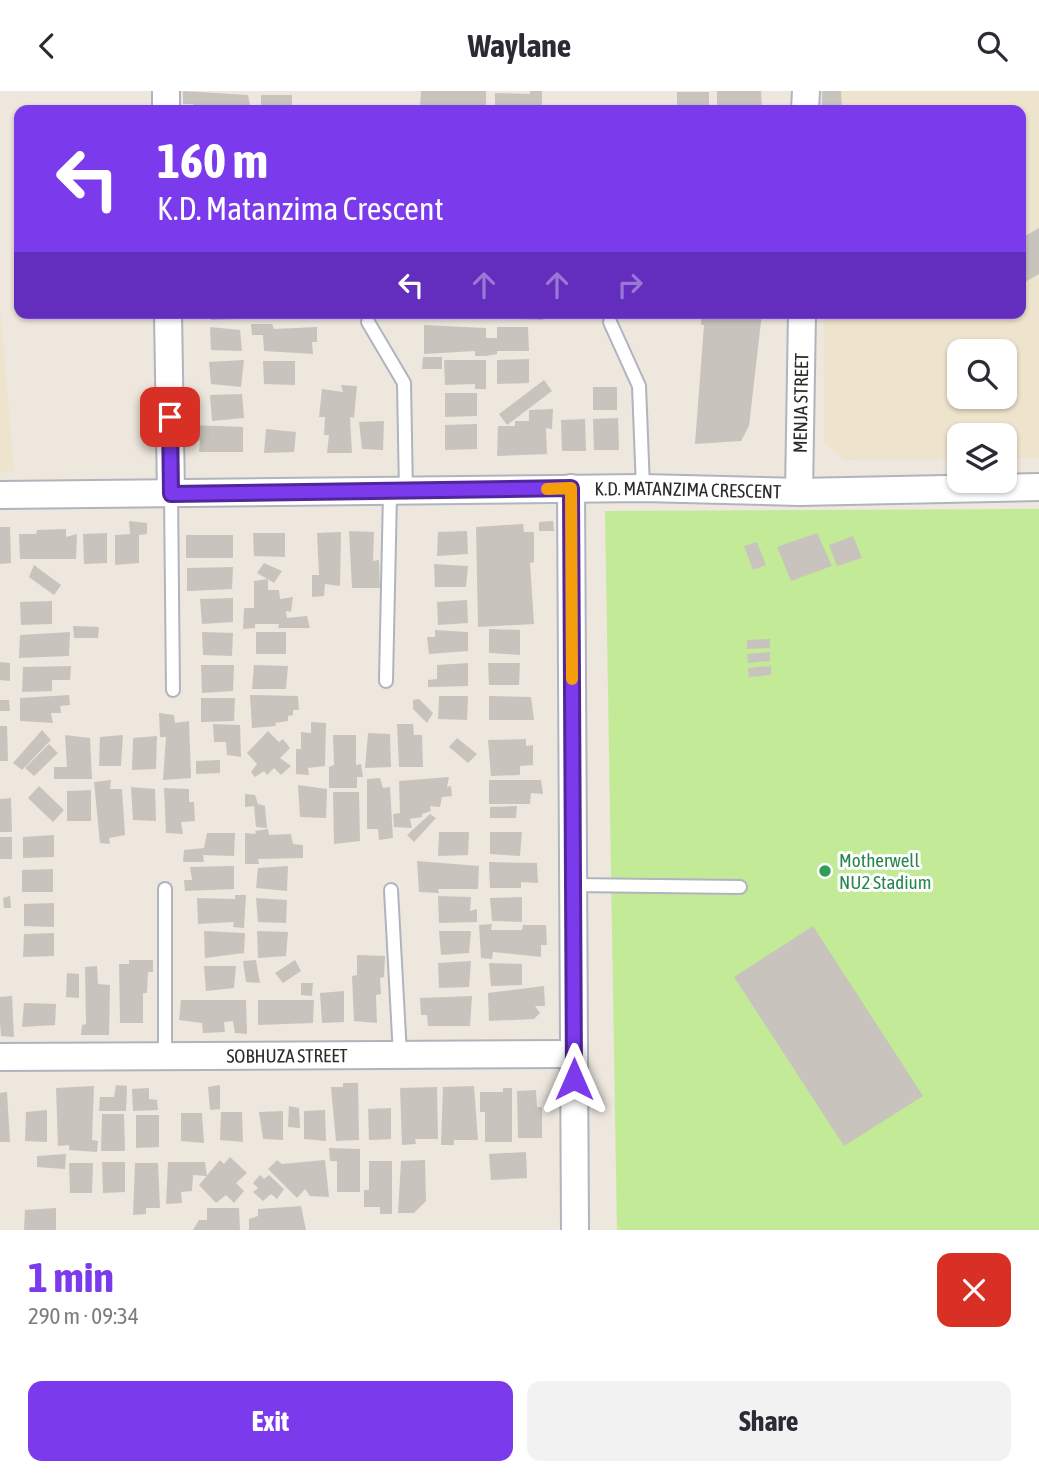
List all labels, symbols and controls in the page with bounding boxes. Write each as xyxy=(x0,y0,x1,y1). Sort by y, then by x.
icon: back xyxy=(28,27,66,65)
text: Waylane xyxy=(468,27,571,64)
icon: search xyxy=(973,27,1011,65)
text: 160 m xyxy=(157,132,268,188)
icon: left xyxy=(42,133,133,224)
text: K.D. Matanzima Crescent xyxy=(157,190,444,227)
icon: left xyxy=(392,266,430,304)
icon: ahead xyxy=(465,266,503,304)
icon: ahead xyxy=(538,266,576,304)
icon: right xyxy=(611,266,649,304)
map controls xyxy=(947,339,1017,493)
button: search xyxy=(947,339,1017,409)
street label: MENJA STREET xyxy=(789,352,812,453)
pin xyxy=(140,387,200,447)
icon: arrive xyxy=(151,398,189,436)
button: layers xyxy=(947,423,1017,493)
street label: K.D. MATANZIMA CRESCENT xyxy=(594,477,782,503)
place label: Motherwell NU2 Stadium xyxy=(839,849,931,893)
marker: Motherwell NU2 Stadium xyxy=(817,863,833,879)
position arrow xyxy=(537,1042,611,1116)
street label: SOBHUZA STREET xyxy=(226,1044,348,1067)
text: 1 min xyxy=(28,1253,114,1301)
button: close xyxy=(937,1253,1011,1327)
text: 290 m · 09:34 xyxy=(28,1303,139,1329)
button: Exit xyxy=(28,1381,513,1461)
button: Share xyxy=(527,1381,1011,1461)

